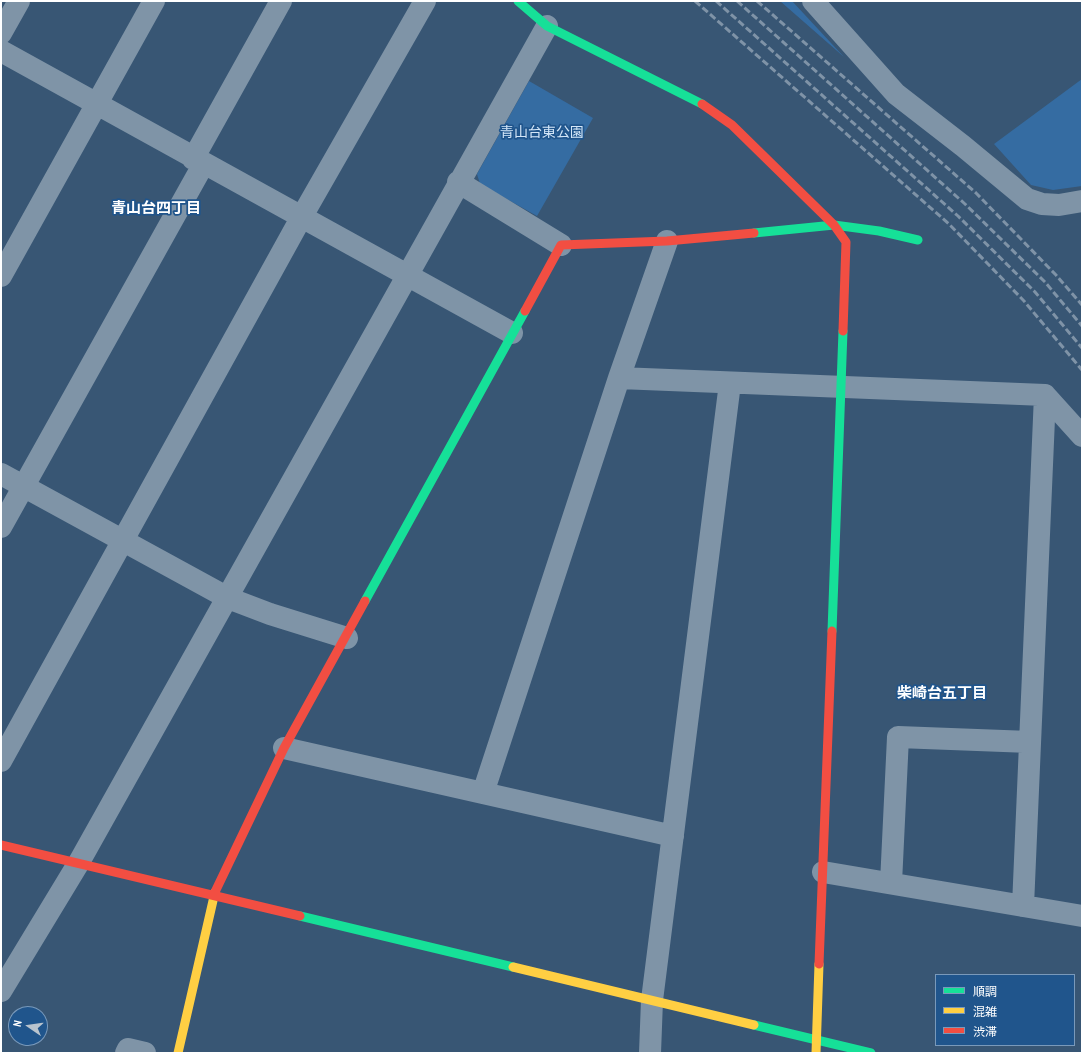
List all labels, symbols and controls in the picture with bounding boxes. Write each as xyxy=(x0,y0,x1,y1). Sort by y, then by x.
park label: 青山台東公園 xyxy=(500,125,584,141)
district label: 青山台四丁目 xyxy=(111,200,201,218)
district label: 柴崎台五丁目 xyxy=(897,685,987,703)
legend xyxy=(935,974,1075,1046)
text: 順調 xyxy=(973,984,997,999)
text: 混雑 xyxy=(973,1004,997,1019)
north arrow xyxy=(8,1006,48,1046)
text: N xyxy=(10,1019,25,1028)
text: 渋滞 xyxy=(973,1024,997,1039)

